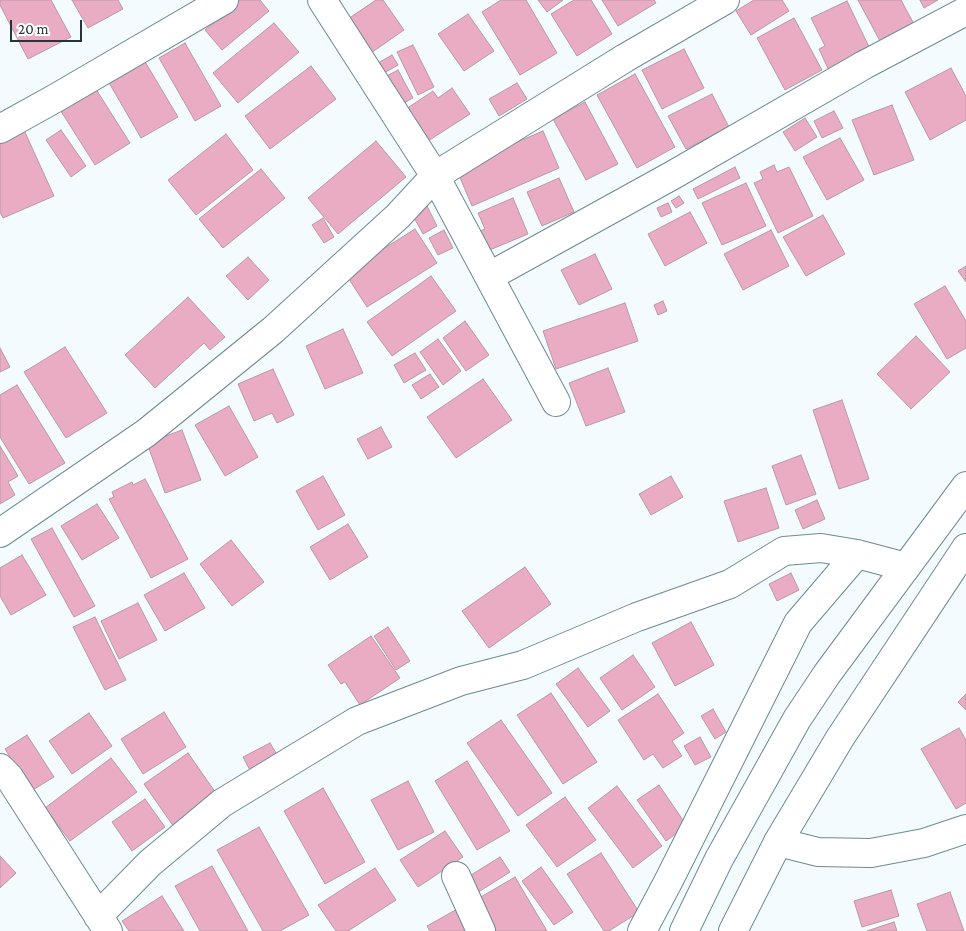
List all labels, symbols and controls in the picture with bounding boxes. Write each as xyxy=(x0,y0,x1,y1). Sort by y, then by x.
scale bar xyxy=(12,10,85,42)
text: 20 m xyxy=(18,21,49,37)

